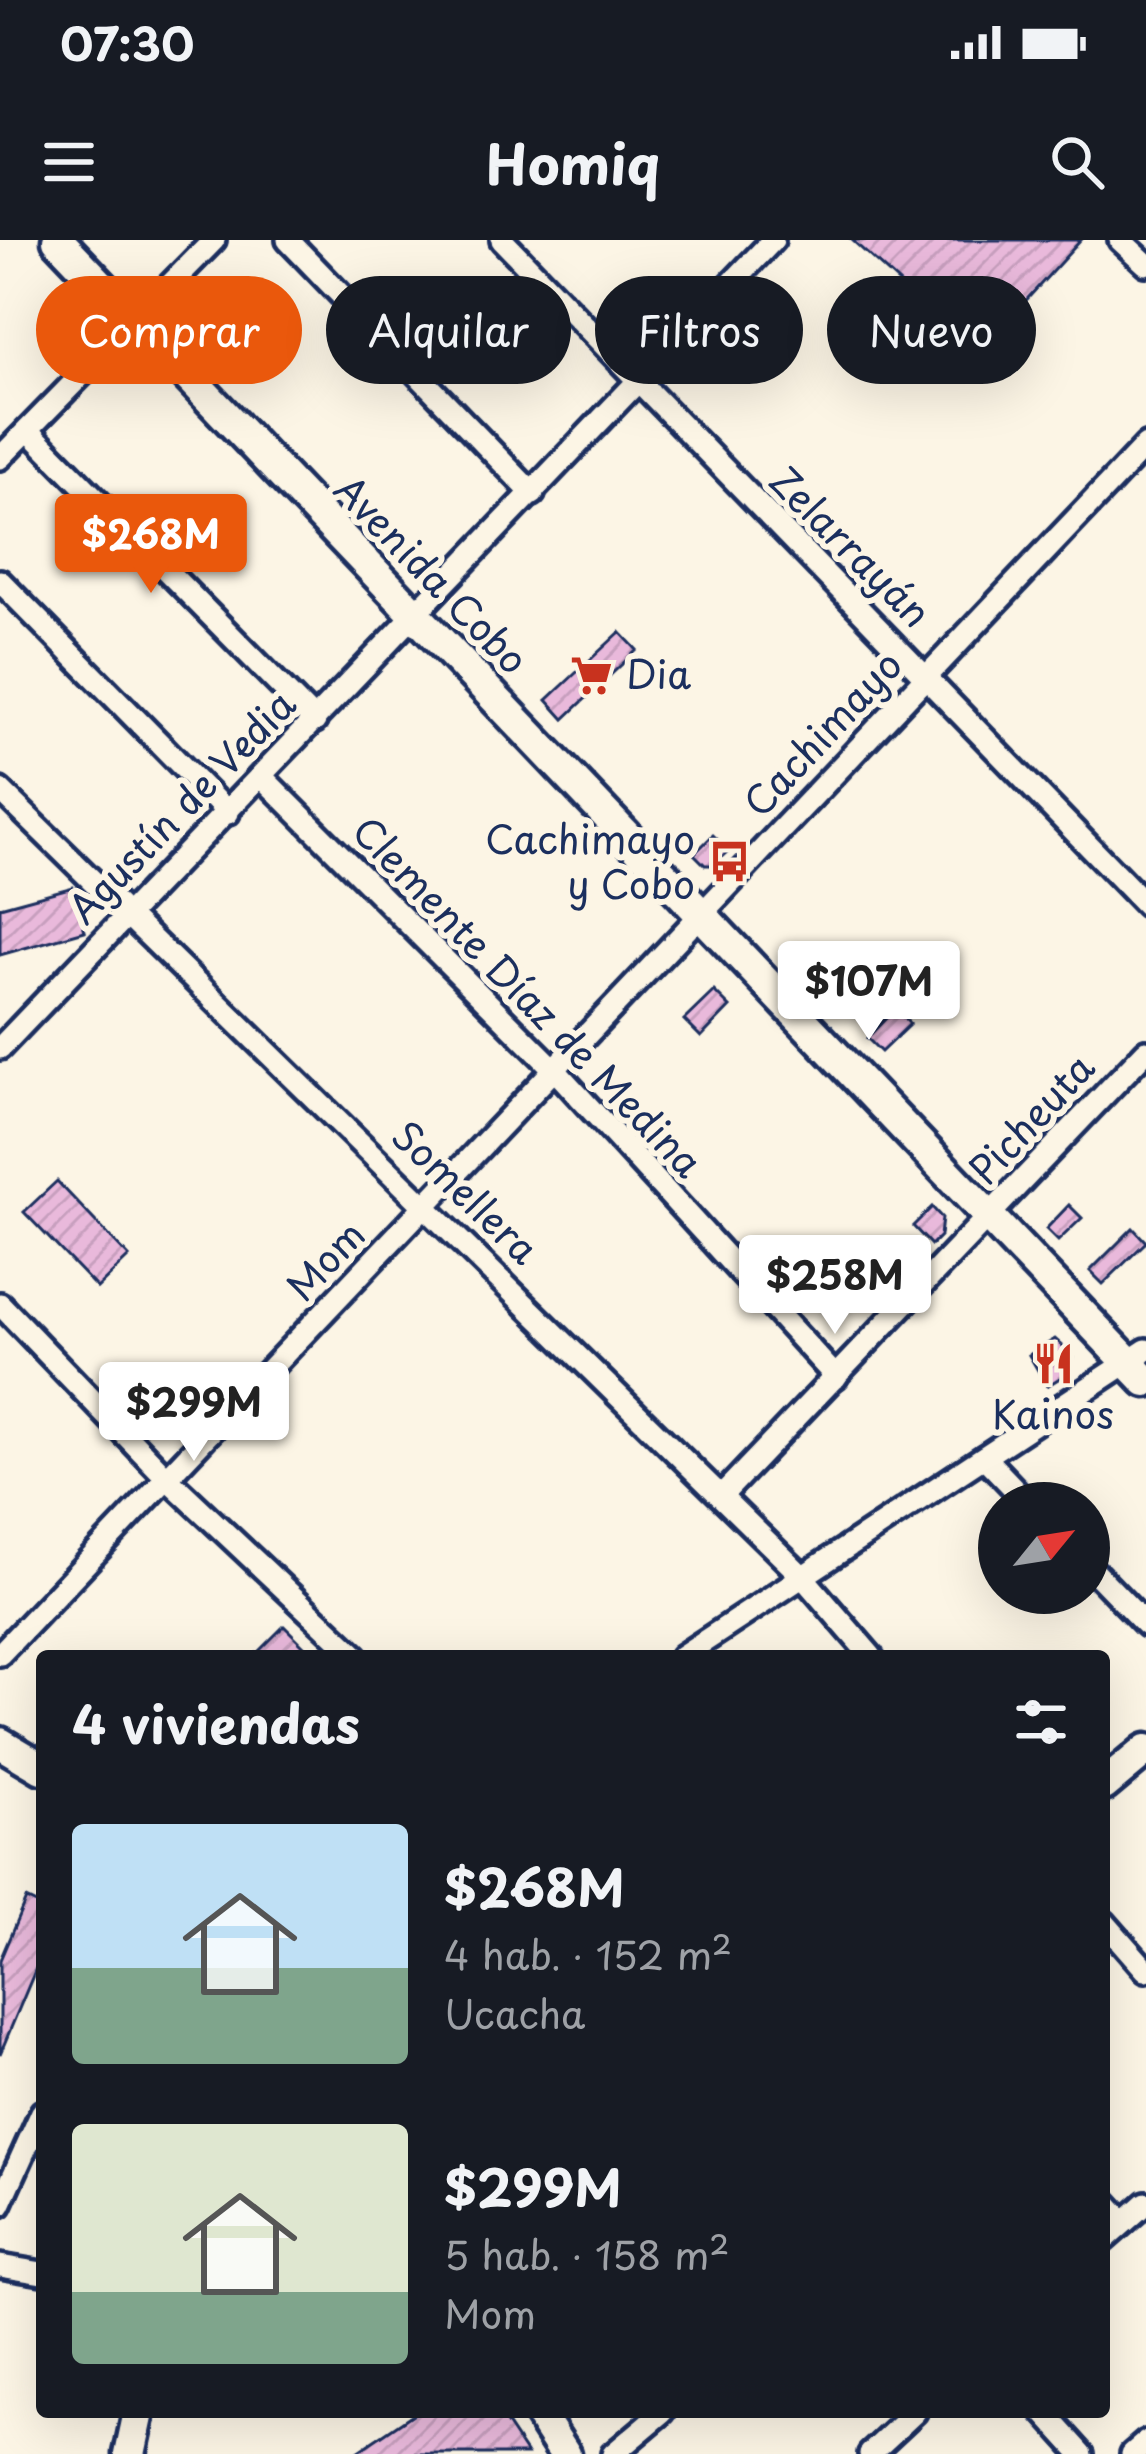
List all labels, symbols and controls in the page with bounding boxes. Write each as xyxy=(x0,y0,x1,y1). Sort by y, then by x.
text: 07:30 xyxy=(60,8,194,76)
text: Homiq xyxy=(486,122,660,203)
icon: menu xyxy=(36,129,102,195)
icon: search xyxy=(1044,129,1110,195)
chip: Comprar xyxy=(36,276,302,384)
chip: Alquilar xyxy=(326,276,571,384)
chip: Filtros xyxy=(595,276,803,384)
chip: Nuevo xyxy=(827,276,1036,384)
street label: Zelarrayán xyxy=(758,451,946,639)
street label: Avenida Cobo xyxy=(322,460,543,686)
pin: $268M xyxy=(67,494,235,596)
text: $268M xyxy=(82,503,220,562)
street label: Cachimayo xyxy=(728,635,914,829)
place label: Dia xyxy=(626,643,691,702)
supermarket icon: Dia xyxy=(569,652,615,698)
street label: Agustín de Vedia xyxy=(53,675,308,936)
street label: Clemente Díaz de Medina xyxy=(340,801,718,1190)
place label: Cachimayo y Cobo xyxy=(485,808,695,912)
bus stop icon: Cachimayo y Cobo xyxy=(706,839,752,885)
pin: $107M xyxy=(785,941,953,1043)
text: $107M xyxy=(805,950,933,1009)
street label: Picheuta xyxy=(954,1038,1107,1196)
street label: Somellera xyxy=(380,1106,554,1277)
street label: Mom xyxy=(271,1205,377,1313)
pin: $258M xyxy=(751,1235,919,1337)
text: $258M xyxy=(766,1244,904,1303)
restaurant icon: Kainos xyxy=(1030,1340,1076,1386)
pin: $299M xyxy=(110,1362,278,1464)
text: $299M xyxy=(126,1371,262,1430)
place label: Kainos xyxy=(992,1383,1114,1442)
north arrow xyxy=(978,1482,1110,1614)
map controls xyxy=(978,1482,1110,1614)
text: 4 viviendas xyxy=(72,1684,360,1761)
icon: filters xyxy=(1008,1689,1074,1755)
text: $268M xyxy=(444,1847,625,1924)
icon: home xyxy=(168,1872,312,2016)
text: 4 hab. · 152 m² xyxy=(444,1924,732,1983)
text: Ucacha xyxy=(444,1983,585,2042)
text: $299M xyxy=(444,2147,622,2224)
icon: home xyxy=(168,2172,312,2316)
text: 5 hab. · 158 m² xyxy=(444,2224,730,2283)
text: Mom xyxy=(444,2283,536,2342)

